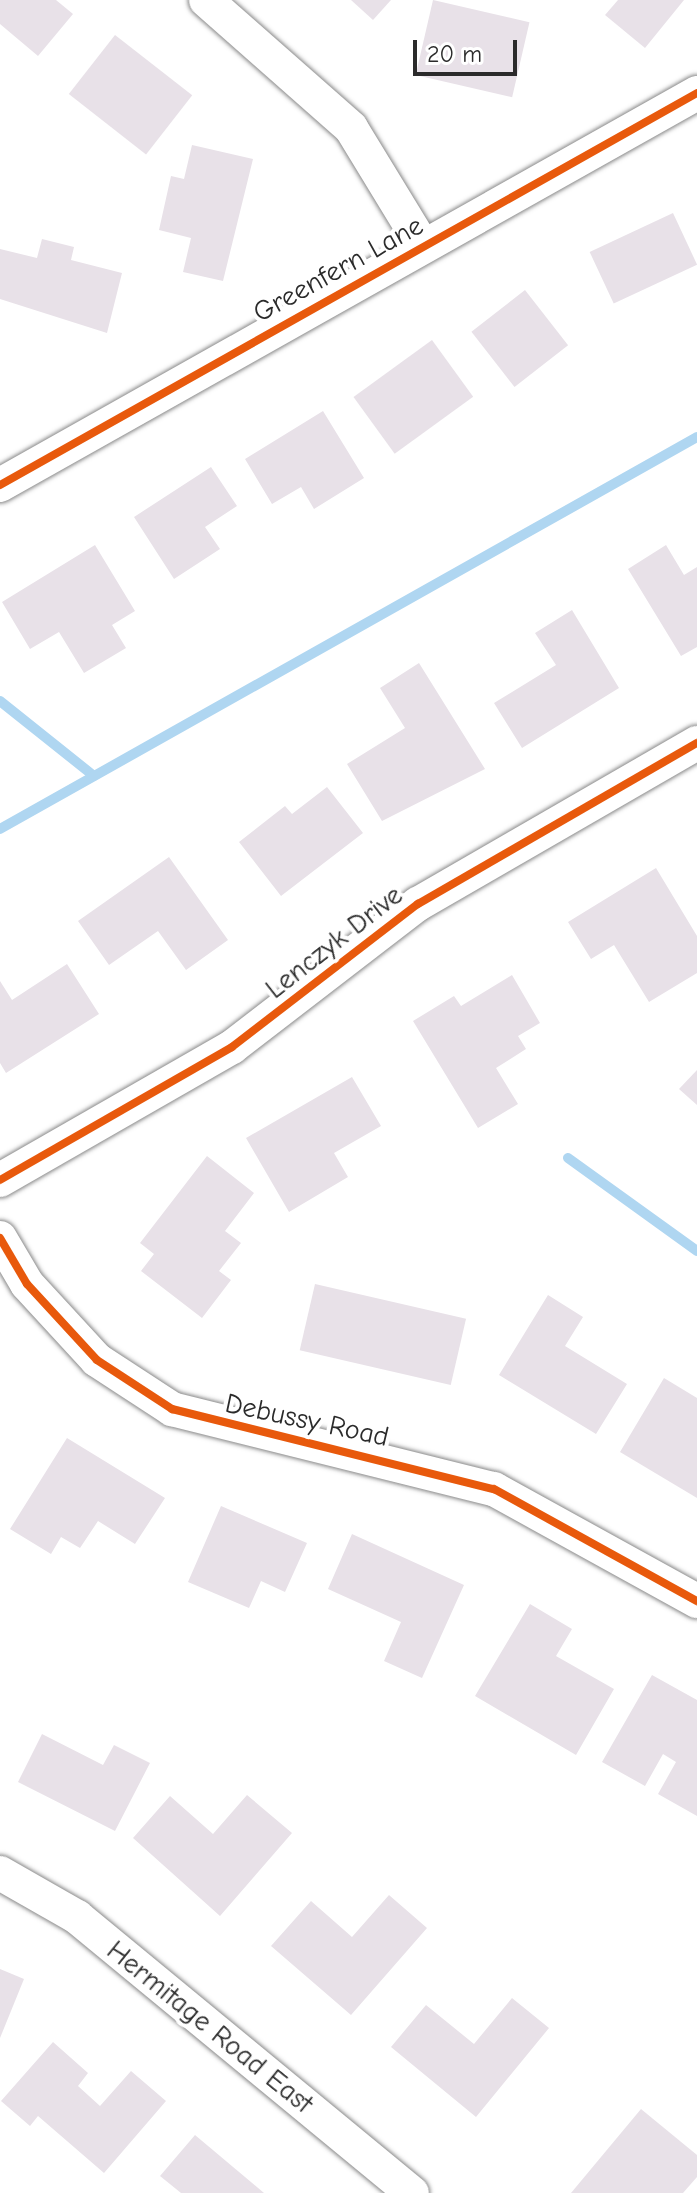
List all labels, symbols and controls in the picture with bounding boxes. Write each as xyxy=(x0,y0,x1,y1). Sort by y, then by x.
scale bar xyxy=(417,24,521,74)
text: 20 m xyxy=(427,40,482,68)
street label: Greenfern Lane xyxy=(247,209,429,329)
street label: Lenczyk Drive xyxy=(259,878,409,1006)
street label: Debussy Road xyxy=(222,1386,392,1454)
street label: Hermitage Road East xyxy=(100,1934,320,2120)

